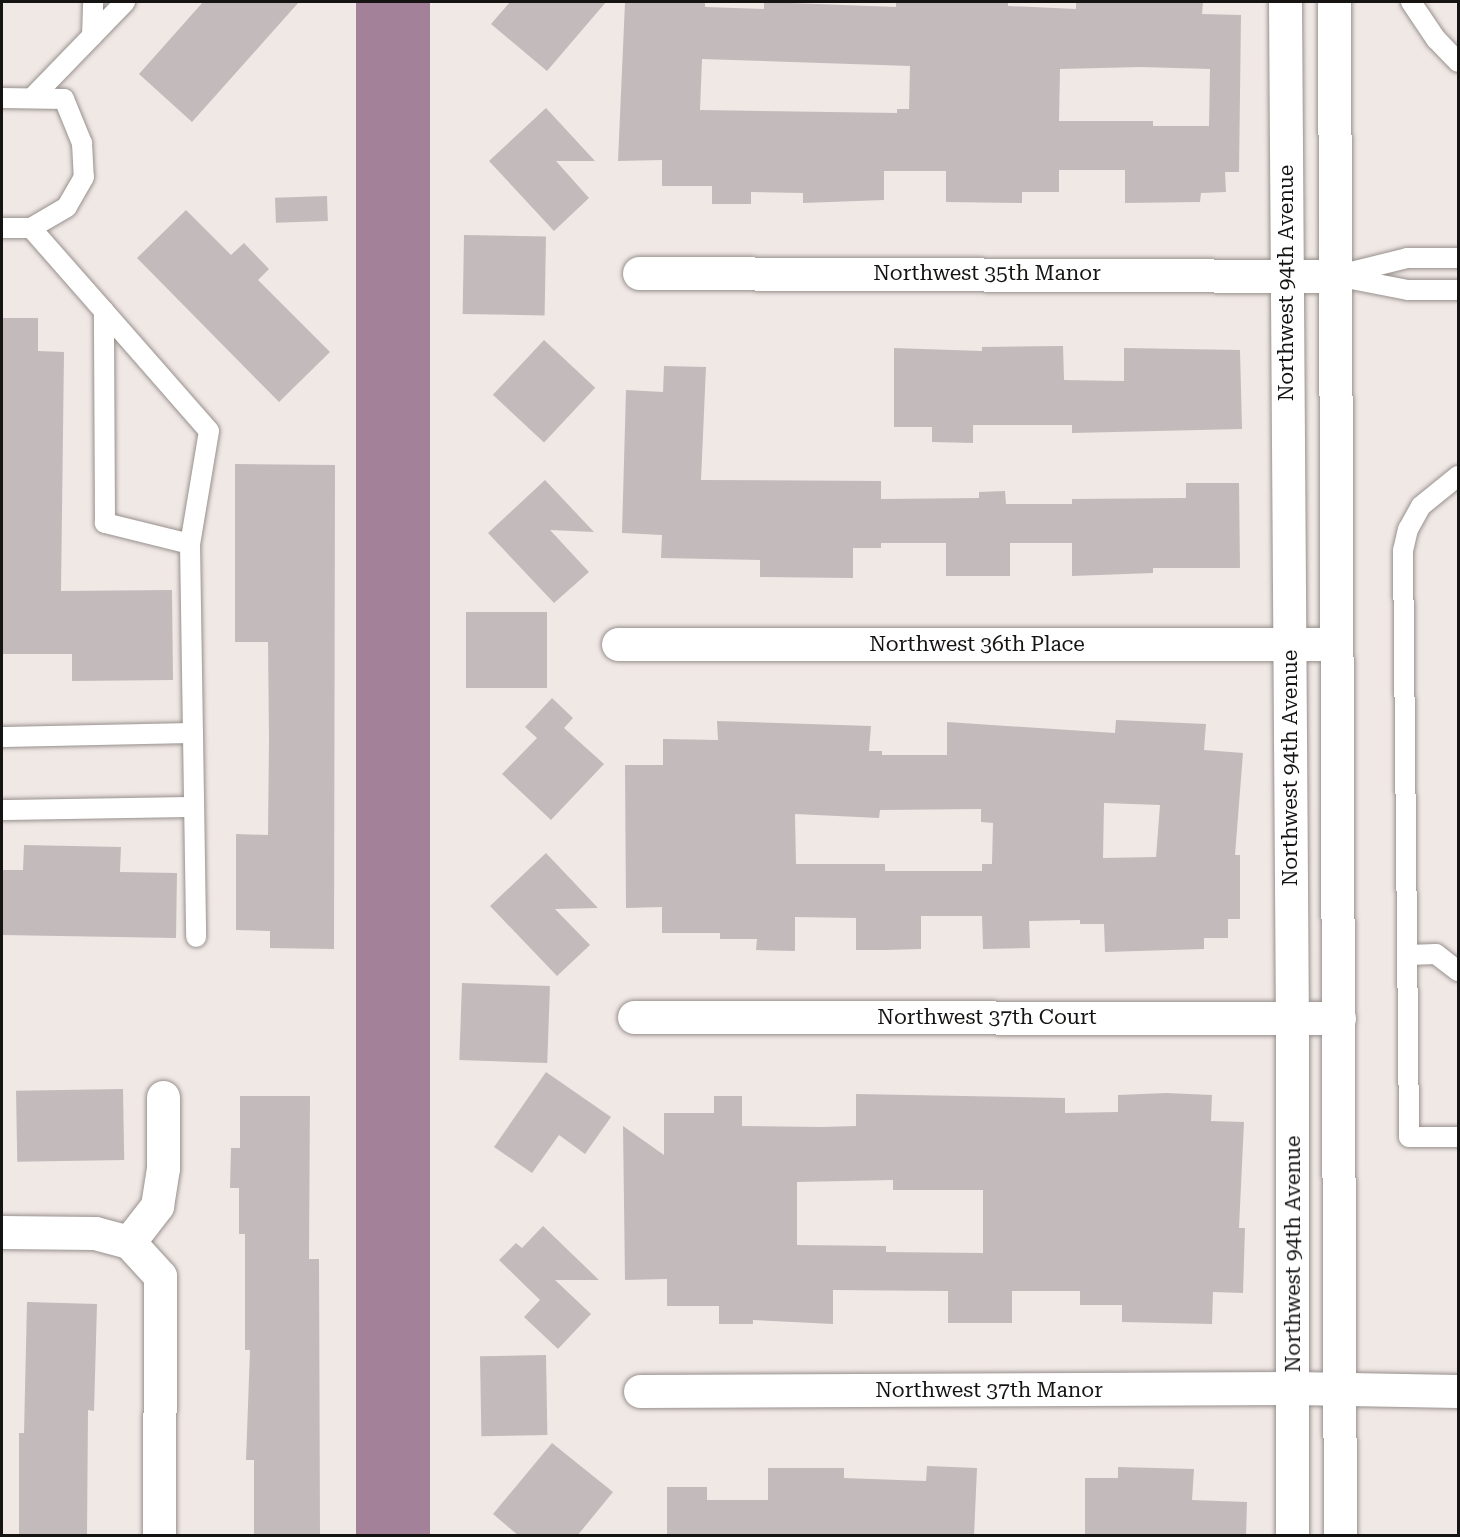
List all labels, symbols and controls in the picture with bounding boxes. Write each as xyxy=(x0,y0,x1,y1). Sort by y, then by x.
street label: Northwest 94th Avenue xyxy=(1273,165,1299,401)
street label: Northwest 35th Manor xyxy=(873,260,1101,286)
street label: Northwest 36th Place xyxy=(869,631,1085,657)
street label: Northwest 94th Avenue xyxy=(1277,650,1303,886)
street label: Northwest 37th Court xyxy=(877,1004,1097,1030)
street label: Northwest 94th Avenue xyxy=(1280,1136,1306,1372)
street label: Northwest 37th Manor xyxy=(875,1377,1103,1403)

